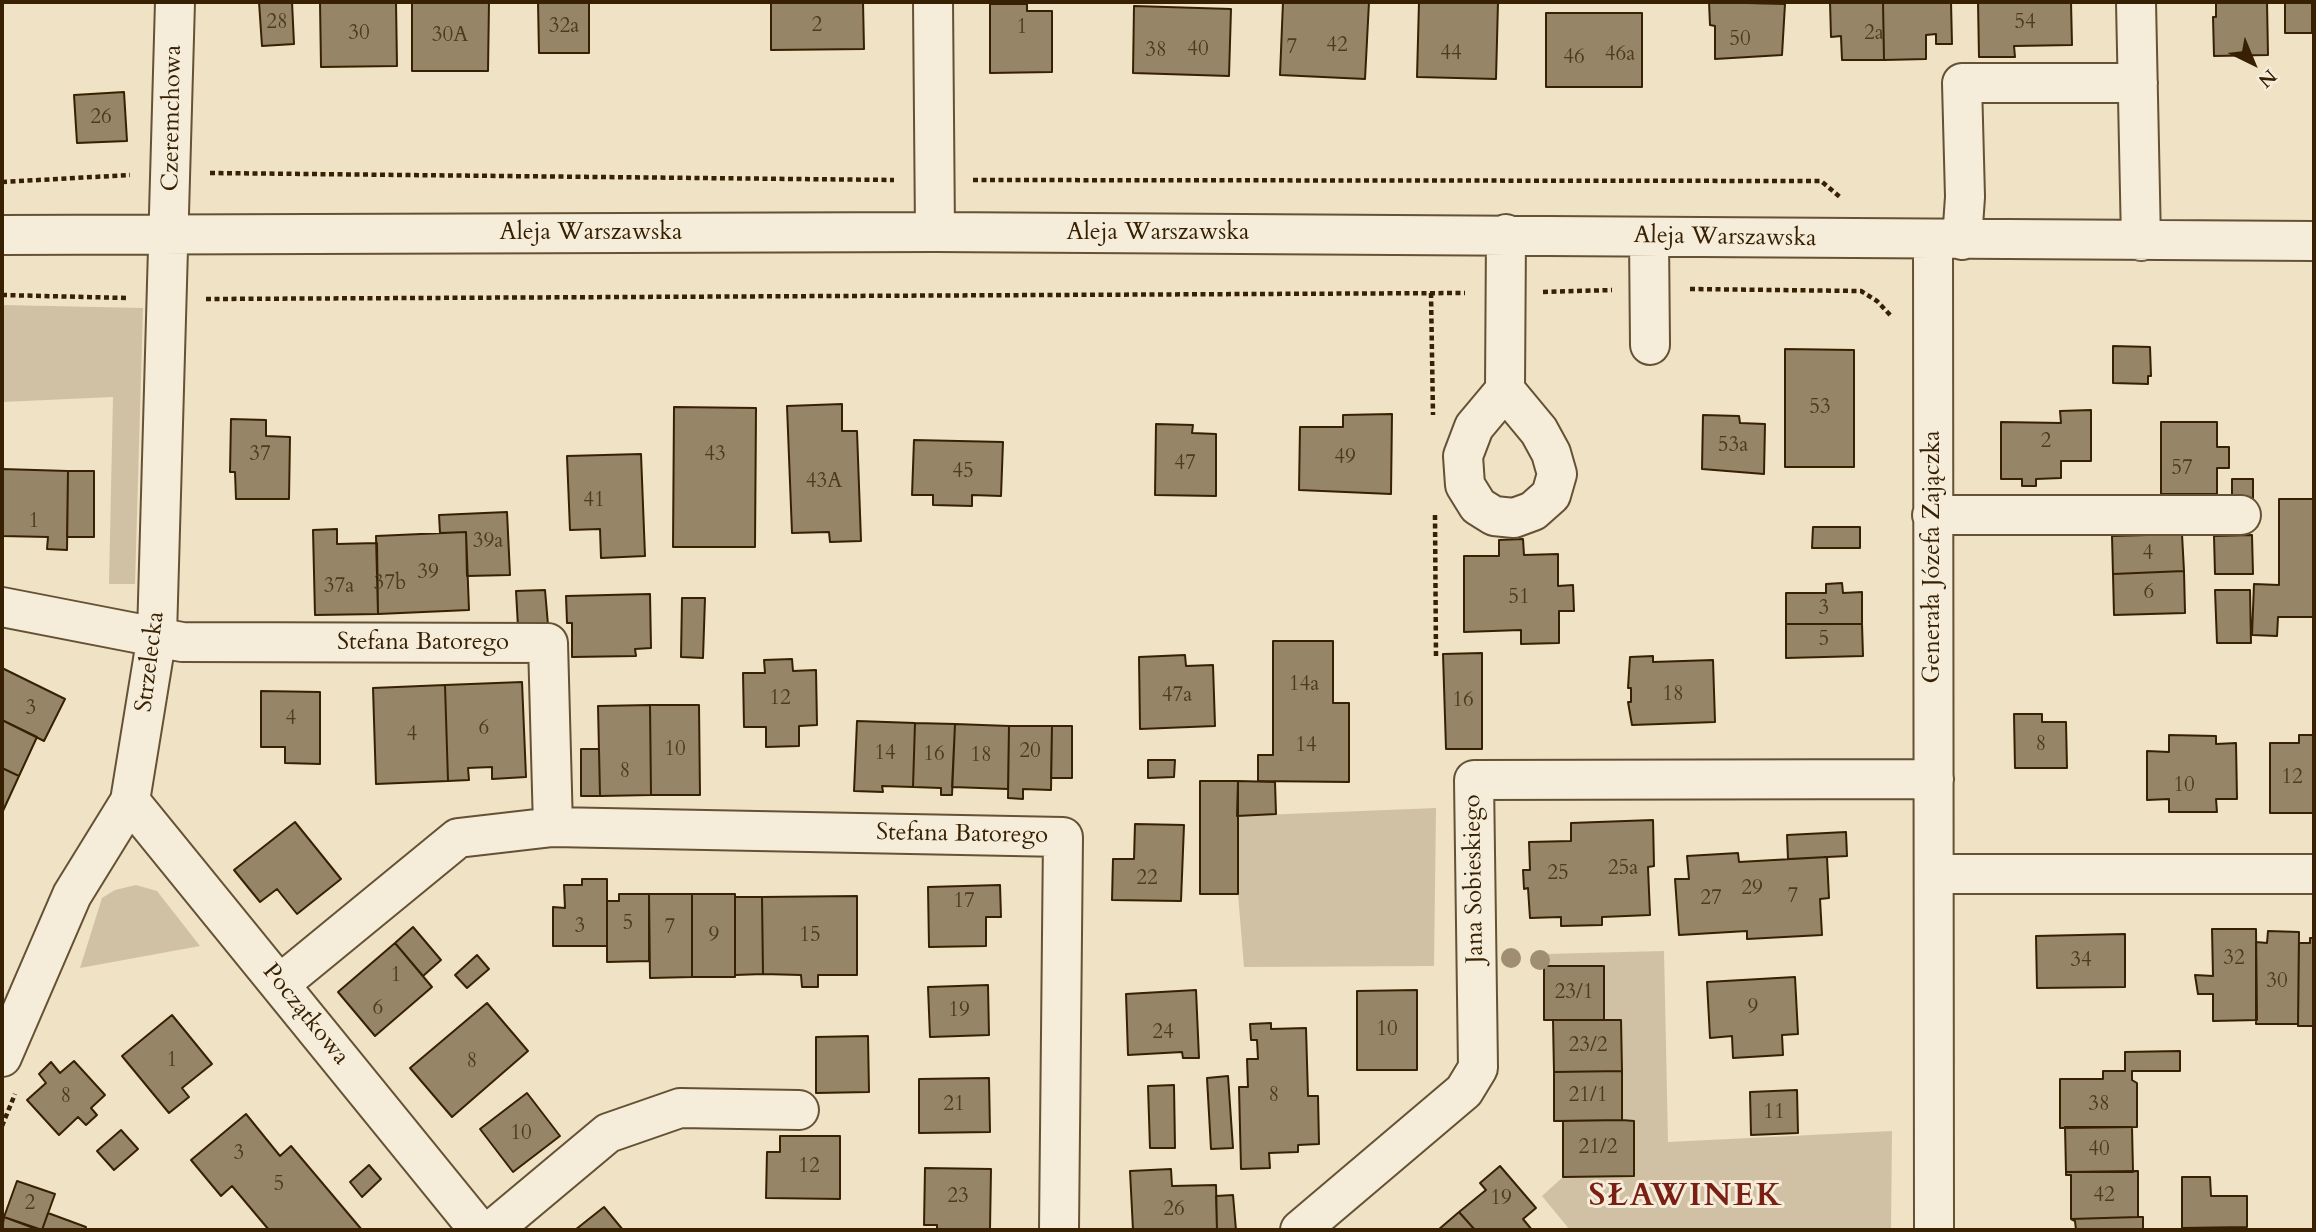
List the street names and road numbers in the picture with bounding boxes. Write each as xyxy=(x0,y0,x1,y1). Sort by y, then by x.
street label: Czeremchowa xyxy=(157,44,189,192)
street label: Aleja Warszawska xyxy=(500,219,682,247)
street label: Aleja Warszawska xyxy=(1067,219,1249,247)
street label: Aleja Warszawska xyxy=(1633,222,1817,254)
street label: Generała Józefa Zajączka xyxy=(1919,430,1947,684)
street label: Strzelecka xyxy=(131,610,171,714)
street label: Stefana Batorego xyxy=(337,629,509,657)
street label: Jana Sobieskiego xyxy=(1459,794,1491,964)
street label: Stefana Batorego xyxy=(876,819,1048,851)
street label: Początkowa xyxy=(255,959,355,1071)

